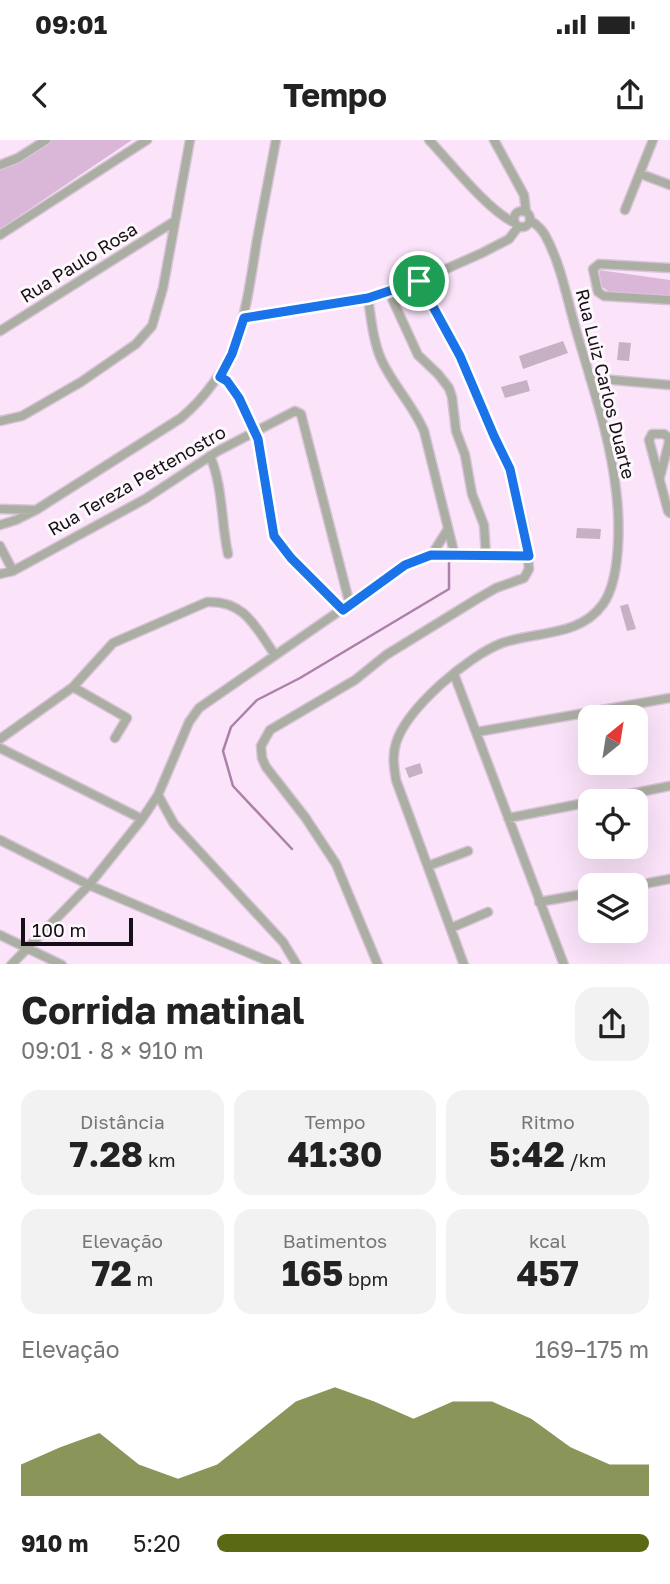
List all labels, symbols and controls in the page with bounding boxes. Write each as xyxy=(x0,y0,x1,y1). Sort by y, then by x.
text: 09:01 xyxy=(35,9,107,40)
icon: back xyxy=(21,76,59,114)
text: Tempo xyxy=(283,76,387,114)
icon: share xyxy=(611,76,649,114)
street label: Rua Paulo Rosa xyxy=(16,217,141,307)
pin xyxy=(389,251,449,311)
icon: arrive xyxy=(400,262,438,300)
street label: Rua Luiz Carlos Duarte xyxy=(572,286,640,481)
street label: Rua Tereza Pettenostro xyxy=(44,420,229,540)
north arrow xyxy=(578,705,648,775)
map controls xyxy=(578,705,648,943)
button: locate xyxy=(578,789,648,859)
button: layers xyxy=(578,873,648,943)
scale bar xyxy=(21,916,133,947)
text: 100 m xyxy=(32,918,86,941)
text: Corrida matinal xyxy=(21,987,304,1032)
button: share xyxy=(575,987,649,1061)
text: 09:01 · 8 × 910 m xyxy=(21,1036,204,1064)
text: Distância xyxy=(80,1110,165,1133)
text: Tempo xyxy=(304,1110,365,1133)
text: Ritmo xyxy=(521,1110,575,1133)
text: 7.28 xyxy=(69,1133,143,1175)
text: 41:30 xyxy=(287,1133,383,1175)
text: 5:42 xyxy=(489,1133,565,1175)
text: km xyxy=(143,1148,176,1171)
text: /km xyxy=(565,1148,606,1171)
text: Elevação xyxy=(82,1229,163,1252)
text: Batimentos xyxy=(283,1229,387,1252)
text: kcal xyxy=(529,1229,566,1252)
text: 72 xyxy=(91,1252,132,1294)
text: 165 xyxy=(282,1252,343,1294)
text: 457 xyxy=(517,1252,579,1294)
text: m xyxy=(132,1267,153,1290)
text: bpm xyxy=(343,1267,388,1290)
text: Elevação xyxy=(21,1335,120,1363)
text: 169–175 m xyxy=(535,1335,649,1363)
text: 910 m xyxy=(21,1529,88,1557)
text: 5:20 xyxy=(133,1529,181,1557)

